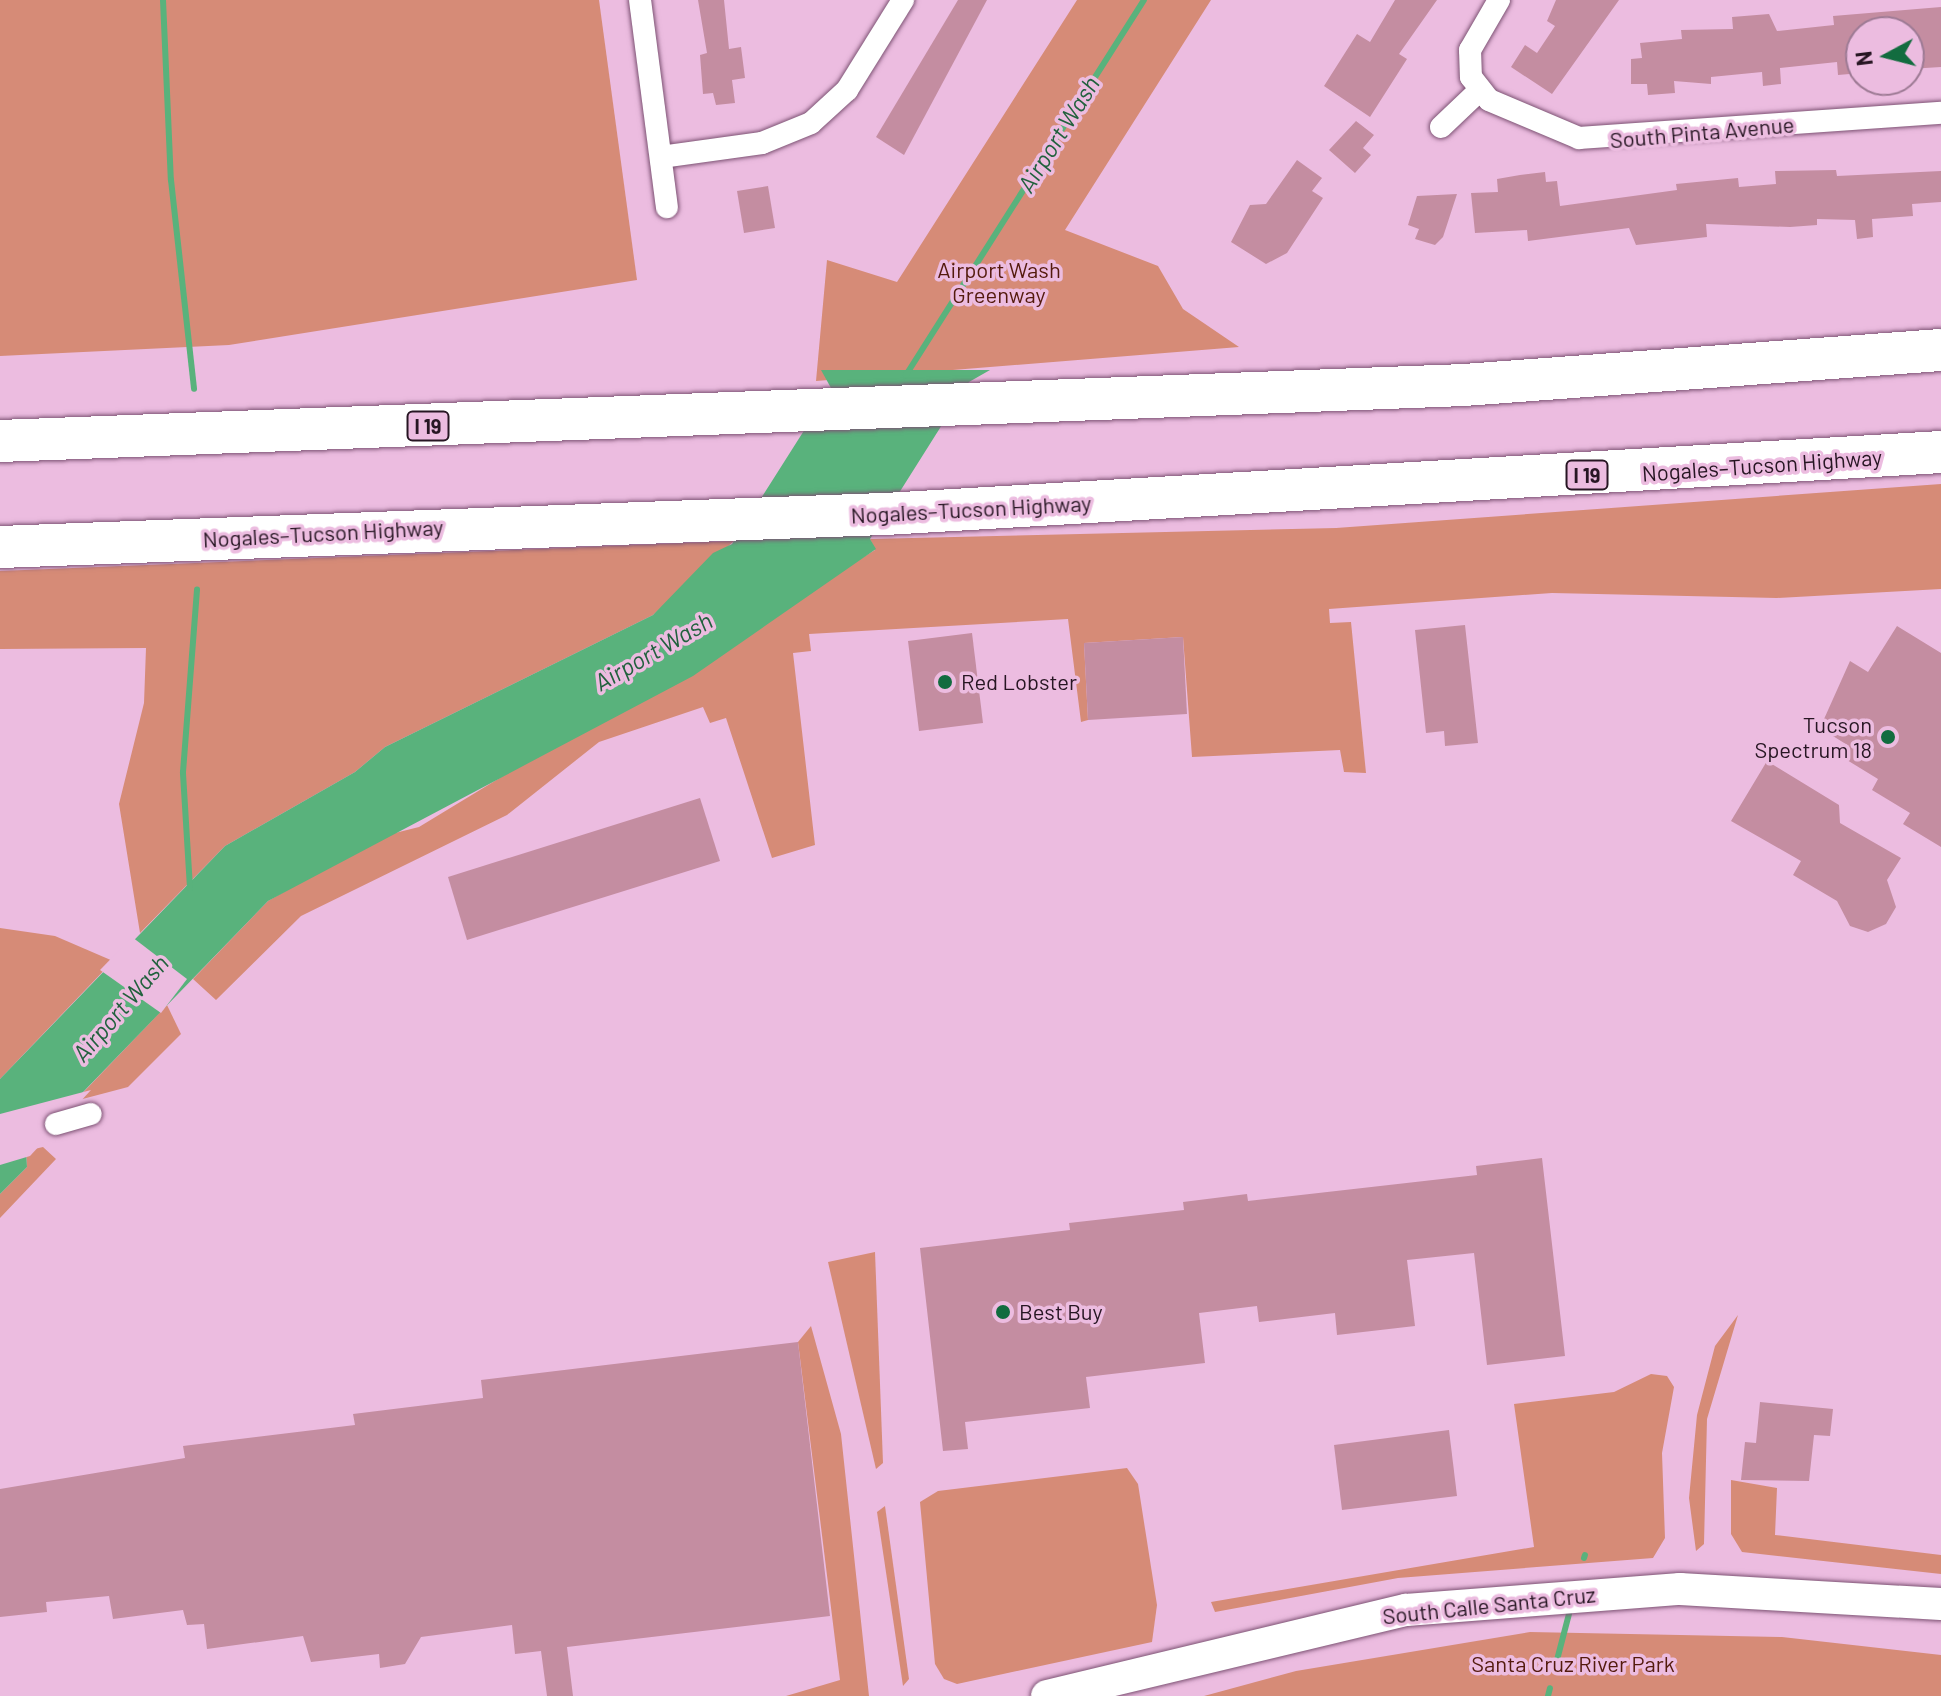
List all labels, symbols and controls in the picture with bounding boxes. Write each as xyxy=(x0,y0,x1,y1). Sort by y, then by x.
north arrow xyxy=(1845,16,1925,96)
text: N xyxy=(1849,50,1877,68)
water label: Airport Wash xyxy=(1011,70,1105,198)
street label: South Pinta Avenue xyxy=(1609,111,1795,153)
park label: Airport Wash Greenway xyxy=(937,256,1061,308)
road number: I 19 xyxy=(406,410,450,442)
street label: Nogales–Tucson Highway xyxy=(1641,443,1883,487)
road number: I 19 xyxy=(1565,459,1609,491)
street label: Nogales–Tucson Highway xyxy=(850,490,1092,528)
street label: Nogales–Tucson Highway xyxy=(202,514,444,552)
water label: Airport Wash xyxy=(589,606,717,696)
place label: Red Lobster xyxy=(961,669,1077,695)
marker: Red Lobster xyxy=(936,673,954,691)
place label: Tucson Spectrum 18 xyxy=(1754,711,1872,762)
marker: Tucson Spectrum 18 xyxy=(1879,728,1897,746)
water label: Airport Wash xyxy=(66,949,174,1067)
place label: Best Buy xyxy=(1019,1299,1103,1325)
marker: Best Buy xyxy=(994,1303,1012,1321)
street label: South Calle Santa Cruz xyxy=(1381,1581,1597,1629)
park label: Santa Cruz River Park xyxy=(1471,1651,1675,1677)

